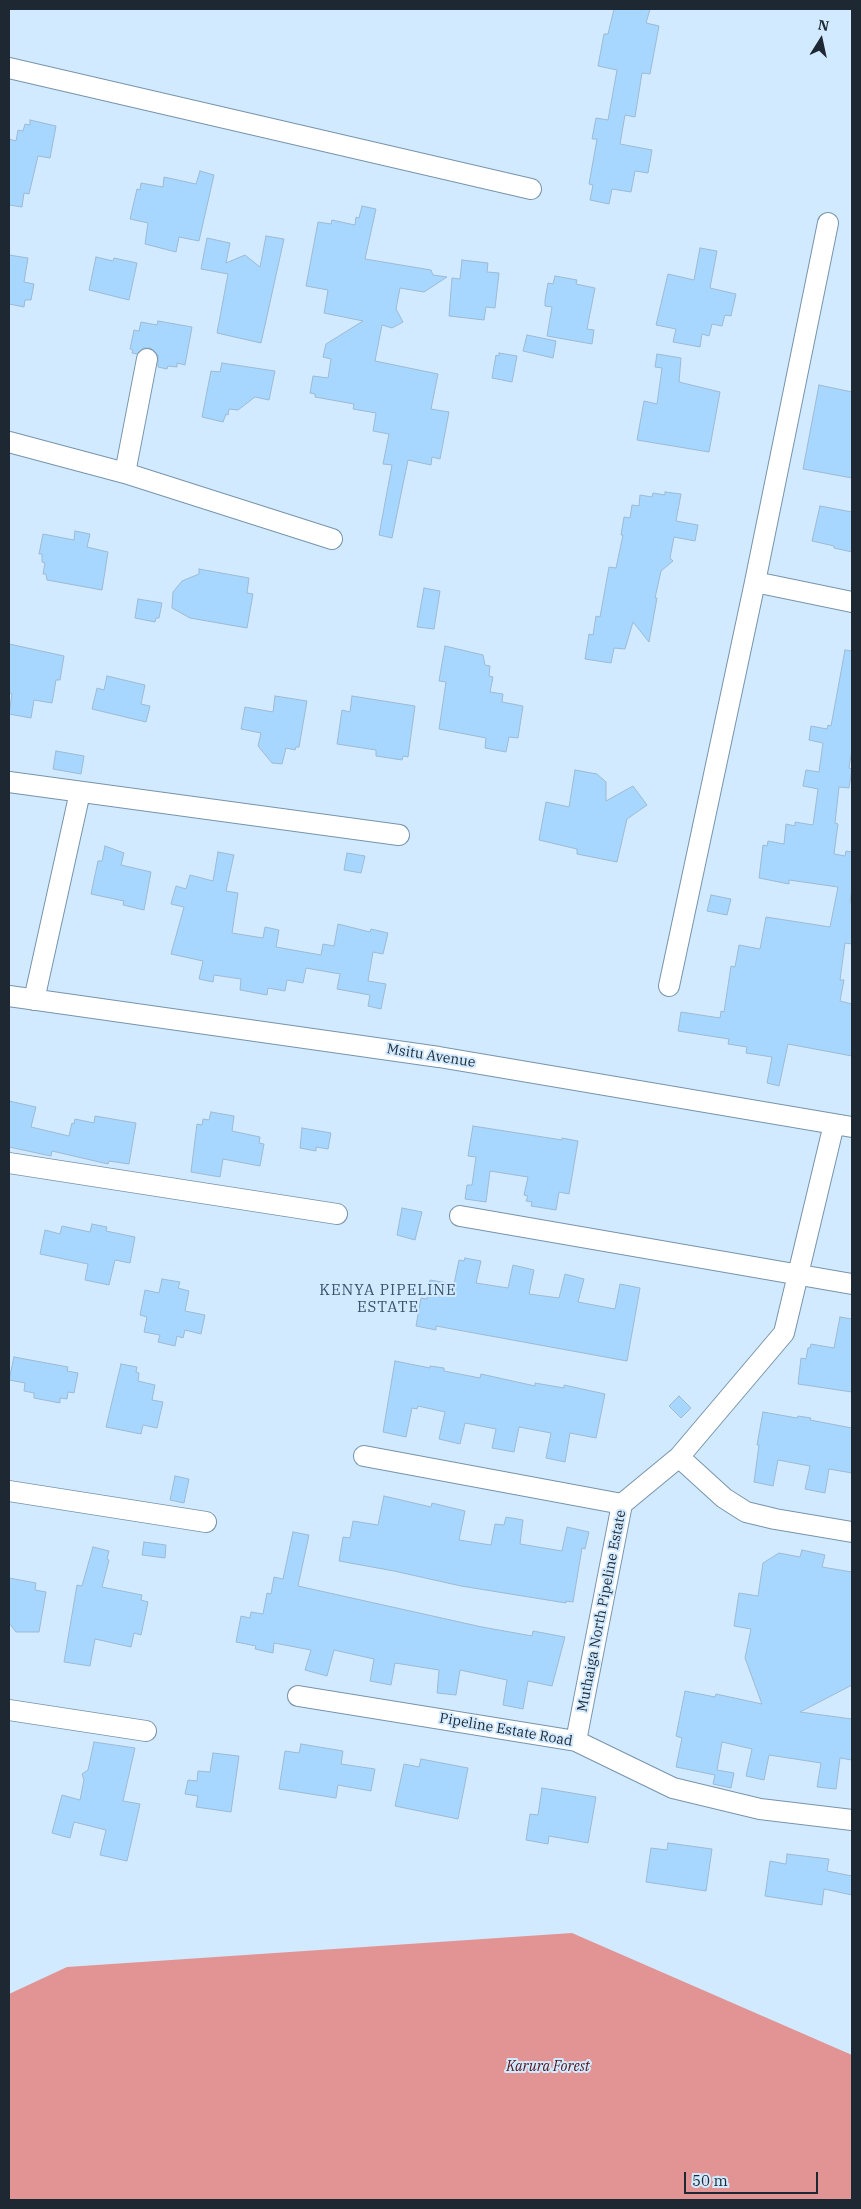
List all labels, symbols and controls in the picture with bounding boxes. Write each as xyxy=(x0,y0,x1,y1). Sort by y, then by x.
north arrow xyxy=(796,15,846,65)
text: N xyxy=(817,15,831,35)
street label: Msitu Avenue xyxy=(385,1041,477,1071)
district label: KENYA PIPELINE ESTATE xyxy=(318,1282,458,1317)
street label: Muthaiga North Pipeline Estate xyxy=(574,1509,630,1713)
street label: Pipeline Estate Road xyxy=(438,1710,574,1750)
park label: Karura Forest xyxy=(506,2059,590,2075)
scale bar xyxy=(686,2162,820,2194)
text: 50 m xyxy=(692,2171,728,2190)

